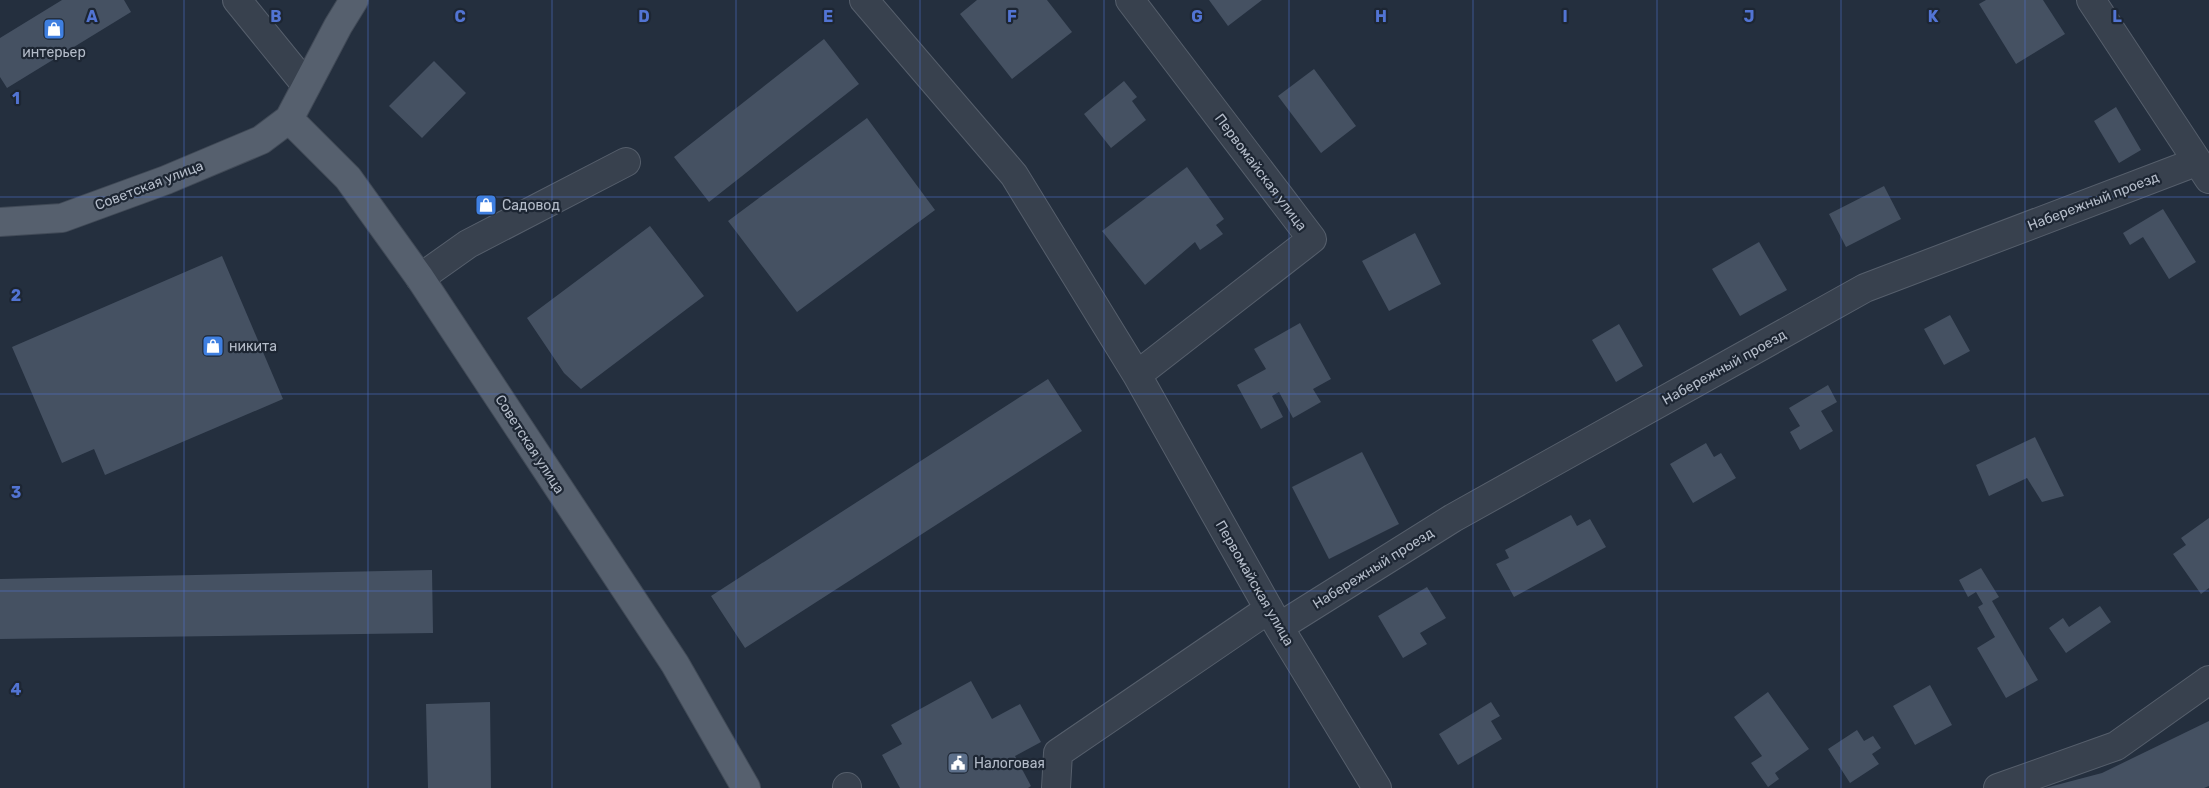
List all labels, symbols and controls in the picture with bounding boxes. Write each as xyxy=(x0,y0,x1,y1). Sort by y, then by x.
text: A xyxy=(86,7,98,26)
text: B xyxy=(270,7,282,26)
text: C xyxy=(454,7,466,26)
text: D xyxy=(638,7,650,26)
text: E xyxy=(823,7,833,26)
text: F xyxy=(1007,7,1017,26)
text: G xyxy=(1191,7,1203,26)
text: H xyxy=(1375,7,1387,26)
text: I xyxy=(1562,7,1568,26)
text: J xyxy=(1744,7,1754,26)
text: K xyxy=(1928,7,1939,26)
text: L xyxy=(2112,7,2122,26)
shop icon: интерьер xyxy=(42,17,66,41)
place label: интерьер xyxy=(22,44,86,61)
text: 1 xyxy=(12,89,20,108)
street label: Первомайская улица xyxy=(1211,110,1310,234)
street label: Советская улица xyxy=(93,157,206,214)
street label: Набережный проезд xyxy=(2025,169,2161,234)
shop icon: Садовод xyxy=(474,193,498,217)
place label: Садовод xyxy=(502,197,560,214)
text: 2 xyxy=(11,286,21,305)
street label: Набережный проезд xyxy=(1659,326,1789,409)
shop icon: никита xyxy=(201,334,225,358)
place label: никита xyxy=(229,338,277,355)
street label: Советская улица xyxy=(491,392,568,497)
text: 3 xyxy=(11,483,21,502)
street label: Первомайская улица xyxy=(1212,517,1297,649)
street label: Набережный проезд xyxy=(1310,524,1437,613)
text: 4 xyxy=(11,680,22,699)
public building icon: Налоговая xyxy=(946,751,970,775)
place label: Налоговая xyxy=(974,755,1045,772)

